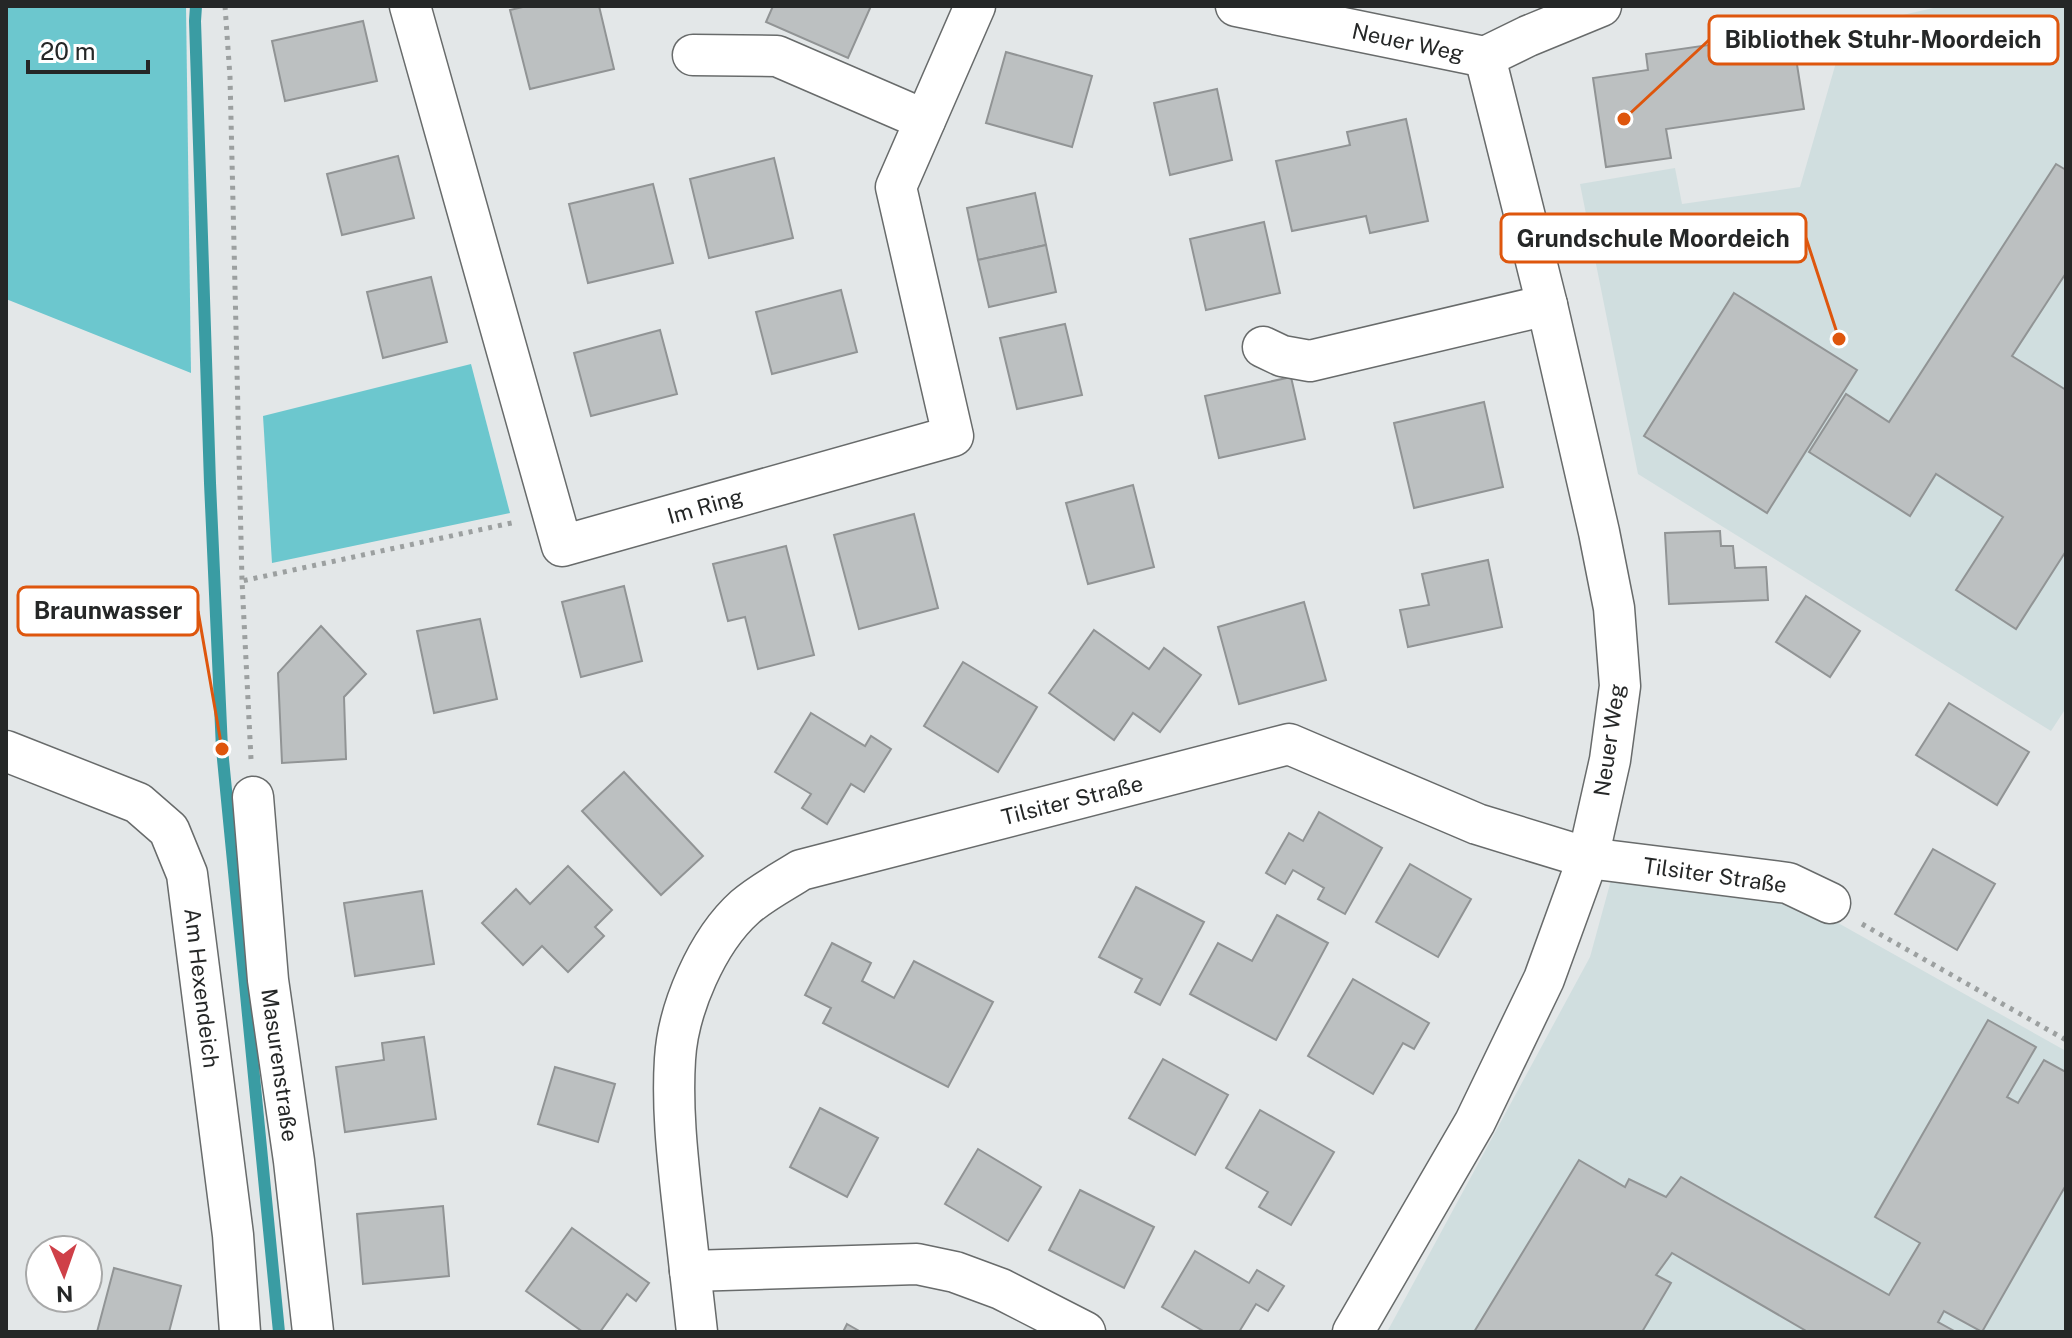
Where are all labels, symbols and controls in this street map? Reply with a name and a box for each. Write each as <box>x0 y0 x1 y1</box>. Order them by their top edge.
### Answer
callout: Bibliothek Stuhr-Moordeich <box>1709 16 2058 64</box>
street label: Neuer Weg <box>1350 17 1466 67</box>
scale bar <box>28 24 148 74</box>
text: Bibliothek Stuhr-Moordeich <box>1724 25 2042 53</box>
text: 20 m <box>40 37 96 65</box>
callout: Grundschule Moordeich <box>1501 214 1806 262</box>
text: Grundschule Moordeich <box>1516 224 1790 252</box>
street label: Im Ring <box>664 483 746 529</box>
callout: Braunwasser <box>18 587 198 635</box>
text: Braunwasser <box>34 596 182 624</box>
street label: Neuer Weg <box>1588 682 1630 798</box>
street label: Tilsiter Straße <box>999 770 1145 830</box>
street label: Tilsiter Straße <box>1641 852 1789 898</box>
street label: Am Hexendeich <box>179 906 225 1070</box>
street label: Masurenstraße <box>256 987 304 1143</box>
north arrow <box>24 1234 104 1314</box>
text: N <box>56 1281 74 1307</box>

